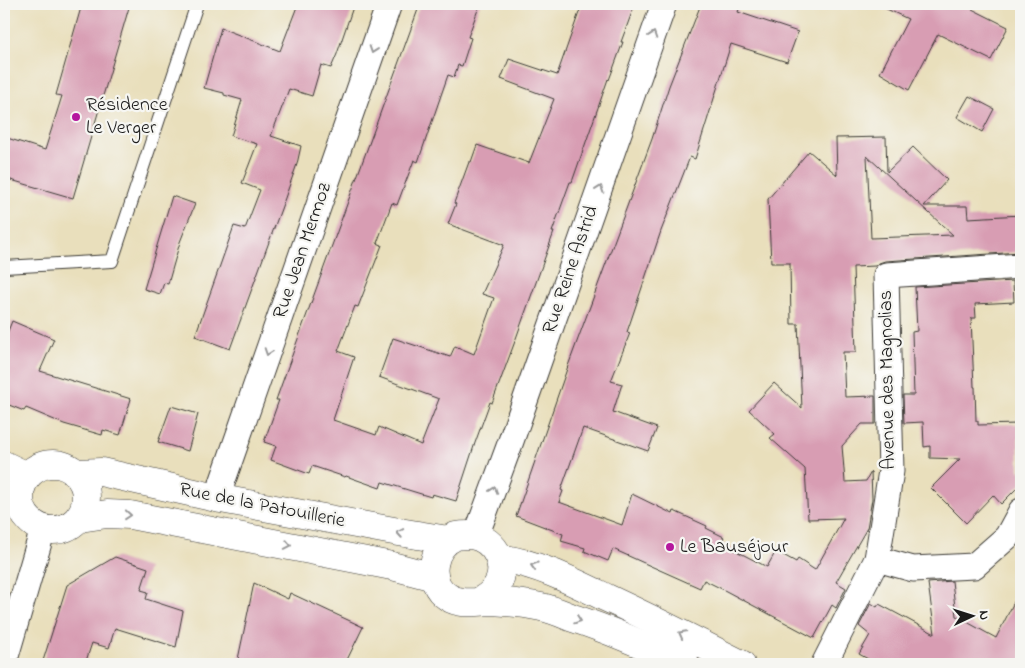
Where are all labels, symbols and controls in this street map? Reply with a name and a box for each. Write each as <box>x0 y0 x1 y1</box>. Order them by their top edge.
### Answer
one-way arrow <box>648 31 658 40</box>
one-way arrow <box>369 45 379 54</box>
place label: Résidence Le Verger <box>86 91 168 144</box>
marker: Résidence Le Verger <box>70 111 82 123</box>
street label: Rue Jean Mermoz <box>266 178 340 323</box>
one-way arrow <box>594 185 604 193</box>
street label: Rue Reine Astrid <box>535 202 607 338</box>
street label: Avenue des Magnolias <box>872 290 905 470</box>
one-way arrow <box>263 347 273 356</box>
street label: Rue de la Patouillerie <box>177 476 347 536</box>
one-way arrow <box>488 487 498 495</box>
one-way arrow <box>124 509 132 520</box>
one-way arrow <box>396 528 405 538</box>
place label: Le Bauséjour <box>680 533 789 562</box>
one-way arrow <box>283 539 292 550</box>
marker: Le Bauséjour <box>664 541 676 553</box>
one-way arrow <box>530 562 539 572</box>
north arrow <box>948 590 998 640</box>
text: N <box>973 610 994 621</box>
one-way arrow <box>574 614 582 624</box>
one-way arrow <box>678 630 687 640</box>

